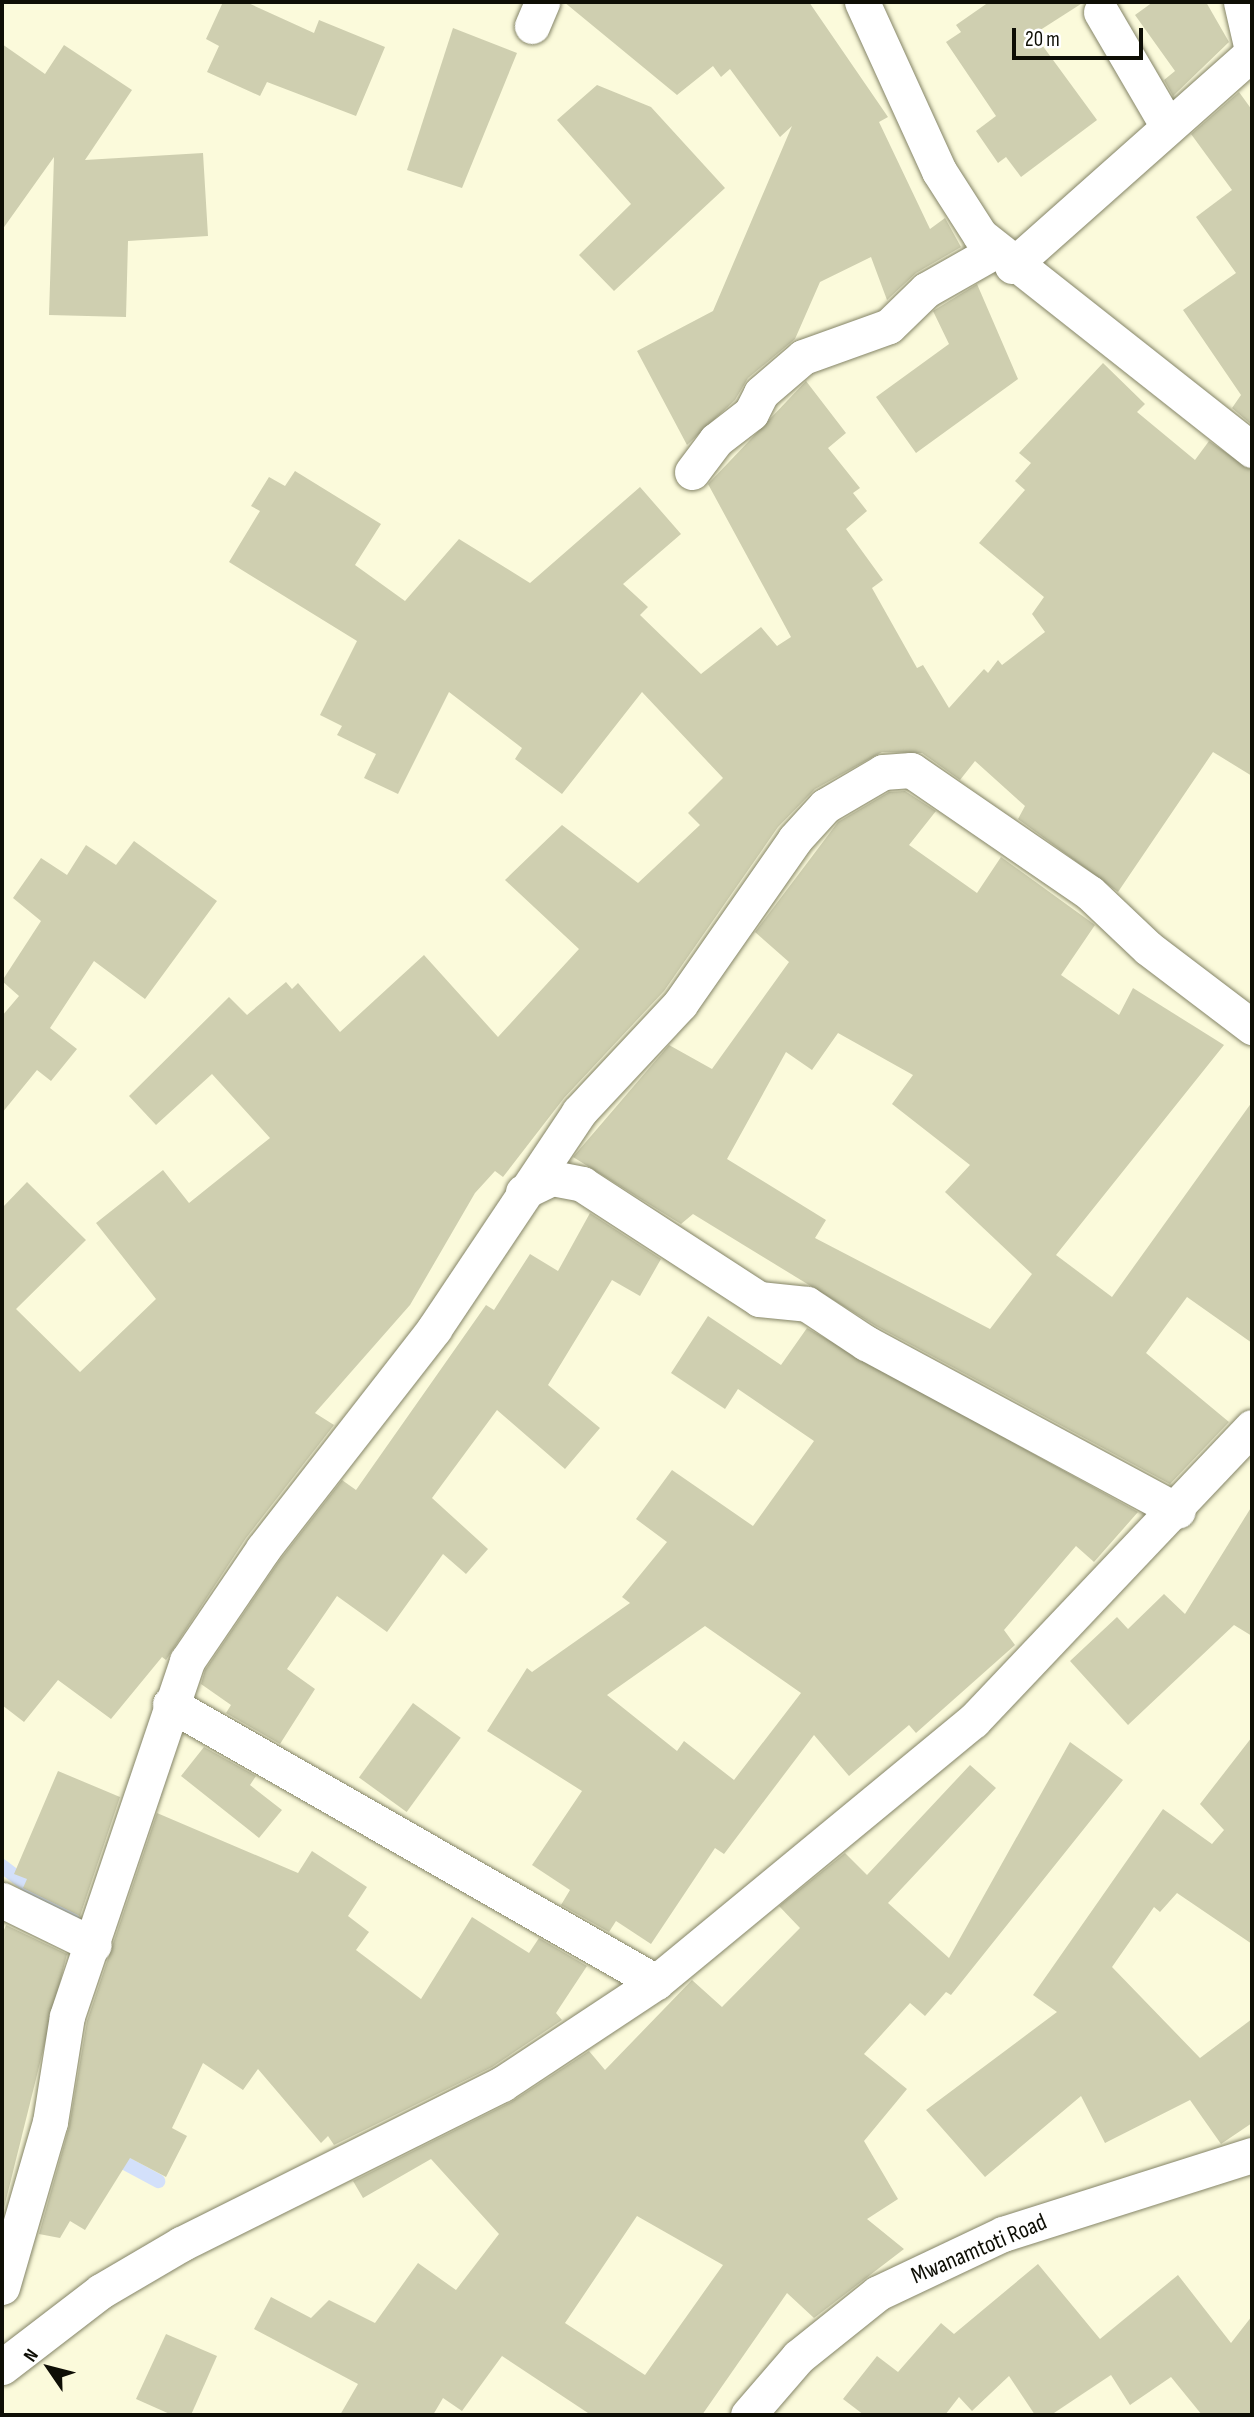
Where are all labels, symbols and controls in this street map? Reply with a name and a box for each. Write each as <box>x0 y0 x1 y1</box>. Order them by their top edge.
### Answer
scale bar <box>1016 14 1147 58</box>
text: 20 m <box>1025 27 1060 52</box>
street label: Mwanamtoti Road <box>907 2208 1051 2290</box>
north arrow <box>14 2333 84 2403</box>
text: N <box>19 2345 44 2366</box>

